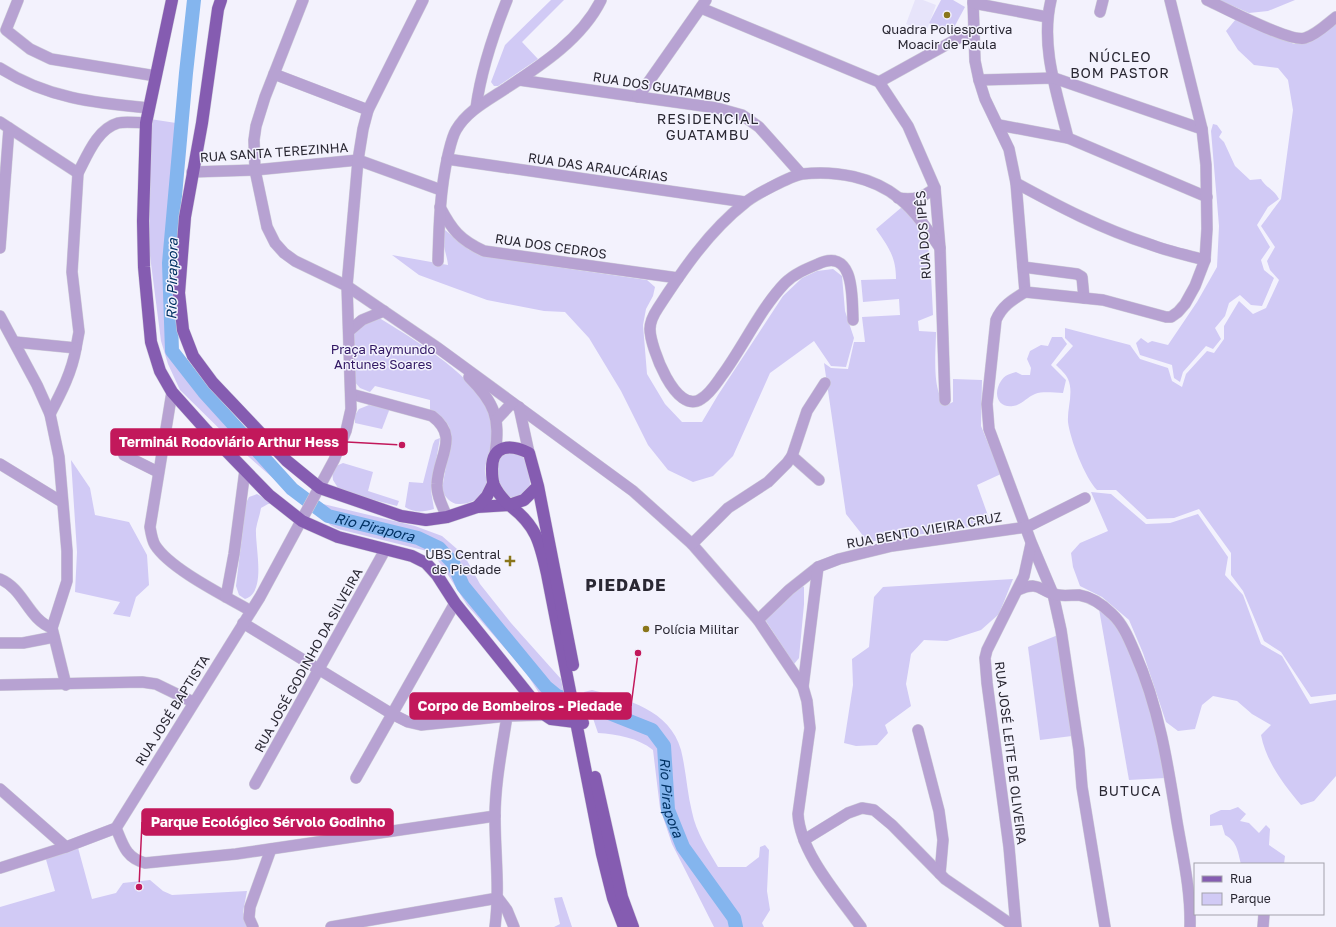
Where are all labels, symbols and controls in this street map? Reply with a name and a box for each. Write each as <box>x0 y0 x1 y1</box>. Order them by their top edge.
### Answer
marker: Quadra Poliesportiva Moacir de Paula <box>942 10 952 20</box>
place label: Quadra Poliesportiva Moacir de Paula <box>882 21 1012 52</box>
district label: NÚCLEO BOM PASTOR <box>1070 48 1170 81</box>
street label: RUA DOS GUATAMBUS <box>592 68 732 106</box>
district label: RESIDENCIAL GUATAMBU <box>657 110 759 143</box>
street label: RUA SANTA TEREZINHA <box>199 139 349 165</box>
street label: RUA DAS ARAUCÁRIAS <box>527 149 669 185</box>
street label: RUA DOS IPÊS <box>912 190 934 280</box>
street label: RUA DOS CEDROS <box>494 230 608 262</box>
water label: Rio Pirapora <box>162 237 181 320</box>
park label: Praça Raymundo Antunes Soares <box>331 341 436 372</box>
callout: Terminál Rodoviário Arthur Hess <box>111 429 347 455</box>
text: Terminál Rodoviário Arthur Hess <box>119 433 339 450</box>
street label: RUA BENTO VIEIRA CRUZ <box>845 508 1003 552</box>
water label: Rio Pirapora <box>333 509 417 545</box>
place label: UBS Central de Piedade <box>425 546 501 577</box>
marker: UBS Central de Piedade <box>504 555 516 567</box>
street label: RUA JOSÉ GODINHO DA SILVEIRA <box>251 565 366 755</box>
district label: PIEDADE <box>585 574 667 595</box>
place label: Polícia Militar <box>654 621 739 637</box>
marker: Polícia Militar <box>641 624 651 634</box>
street label: RUA JOSÉ BAPTISTA <box>131 651 213 768</box>
street label: RUA JOSÉ LEITE DE OLIVEIRA <box>992 660 1030 846</box>
callout: Corpo de Bombeiros - Piedade <box>410 693 631 719</box>
text: Corpo de Bombeiros - Piedade <box>418 697 622 714</box>
water label: Rio Pirapora <box>657 757 688 841</box>
district label: BUTUCA <box>1098 782 1162 799</box>
callout: Parque Ecológico Sérvolo Godinho <box>142 809 393 835</box>
text: Parque Ecológico Sérvolo Godinho <box>151 813 385 830</box>
legend <box>1194 863 1324 915</box>
text: Rua <box>1230 871 1252 886</box>
text: Parque <box>1230 891 1271 906</box>

